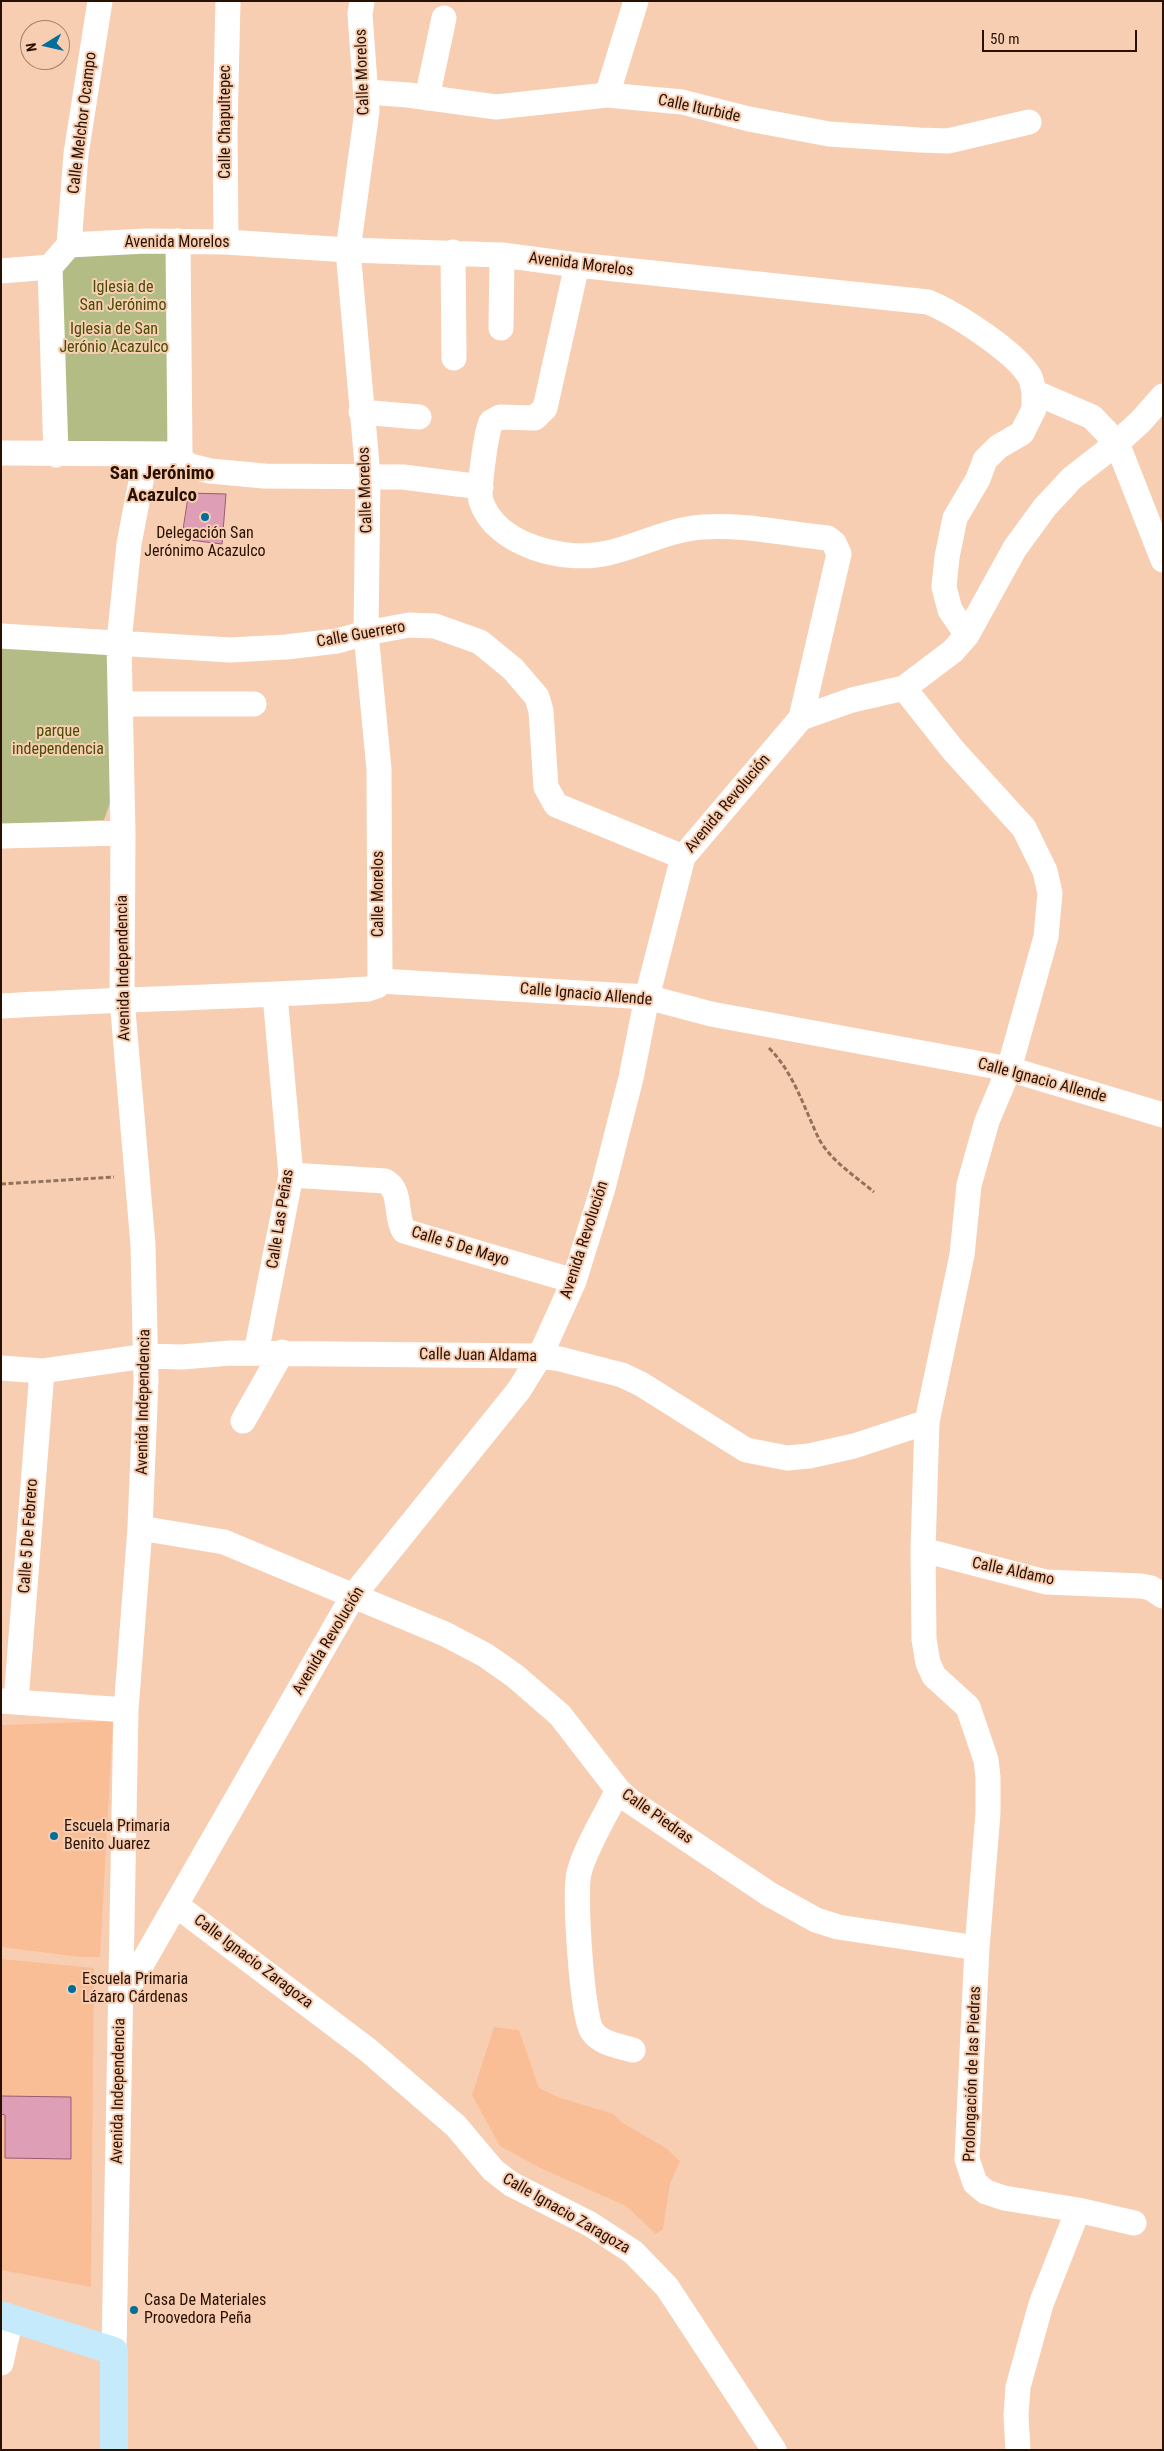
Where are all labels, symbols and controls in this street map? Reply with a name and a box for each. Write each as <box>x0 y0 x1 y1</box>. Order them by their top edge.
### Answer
north arrow <box>20 20 70 70</box>
scale bar <box>984 20 1139 52</box>
street label: Calle Morelos <box>352 28 374 116</box>
text: 50 m <box>990 30 1020 48</box>
text: N <box>23 42 40 53</box>
street label: Calle Melchor Ocampo <box>65 51 101 195</box>
street label: Calle Chapultepec <box>216 65 236 179</box>
street label: Calle Iturbide <box>656 91 742 127</box>
street label: Avenida Morelos <box>124 233 230 253</box>
street label: Avenida Morelos <box>528 249 634 281</box>
park label: Iglesia de San Jerónimo <box>80 278 166 316</box>
park label: Iglesia de San Jerónio Acazulco <box>59 320 169 358</box>
street label: Calle Morelos <box>355 446 377 534</box>
district label: San Jerónimo Acazulco <box>110 463 214 507</box>
marker: Delegación San Jerónimo Acazulco <box>199 511 211 523</box>
place label: Delegación San Jerónimo Acazulco <box>144 524 266 562</box>
street label: Calle Guerrero <box>315 618 407 652</box>
park label: parque independencia <box>12 722 104 760</box>
street label: Avenida Revolución <box>681 751 775 857</box>
street label: Calle Morelos <box>369 851 389 937</box>
street label: Avenida Independencia <box>113 895 135 1041</box>
street label: Calle Ignacio Allende <box>519 980 653 1010</box>
street label: Calle Ignacio Allende <box>975 1055 1109 1107</box>
street label: Calle Las Peñas <box>264 1168 298 1270</box>
street label: Avenida Revolución <box>557 1179 613 1301</box>
street label: Calle 5 De Mayo <box>409 1223 511 1271</box>
street label: Avenida Independencia <box>133 1329 155 1475</box>
street label: Calle Juan Aldama <box>419 1345 537 1367</box>
street label: Calle 5 De Febrero <box>15 1478 43 1594</box>
street label: Calle Aldamo <box>970 1554 1056 1590</box>
street label: Avenida Revolución <box>289 1583 369 1699</box>
street label: Calle Piedras <box>618 1785 696 1849</box>
place label: Escuela Primaria Benito Juarez <box>64 1817 170 1855</box>
marker: Escuela Primaria Benito Juarez <box>48 1830 60 1842</box>
street label: Calle Ignacio Zaragoza <box>190 1911 316 2013</box>
place label: Escuela Primaria Lázaro Cárdenas <box>82 1970 188 2008</box>
marker: Escuela Primaria Lázaro Cárdenas <box>66 1983 78 1995</box>
street label: Prolongación de las Piedras <box>960 1986 986 2162</box>
street label: Avenida Independencia <box>108 2018 130 2164</box>
street label: Calle Ignacio Zaragoza <box>499 2170 633 2258</box>
place label: Casa De Materiales Proovedora Peña <box>144 2291 266 2329</box>
marker: Casa De Materiales Proovedora Peña <box>128 2304 140 2316</box>

